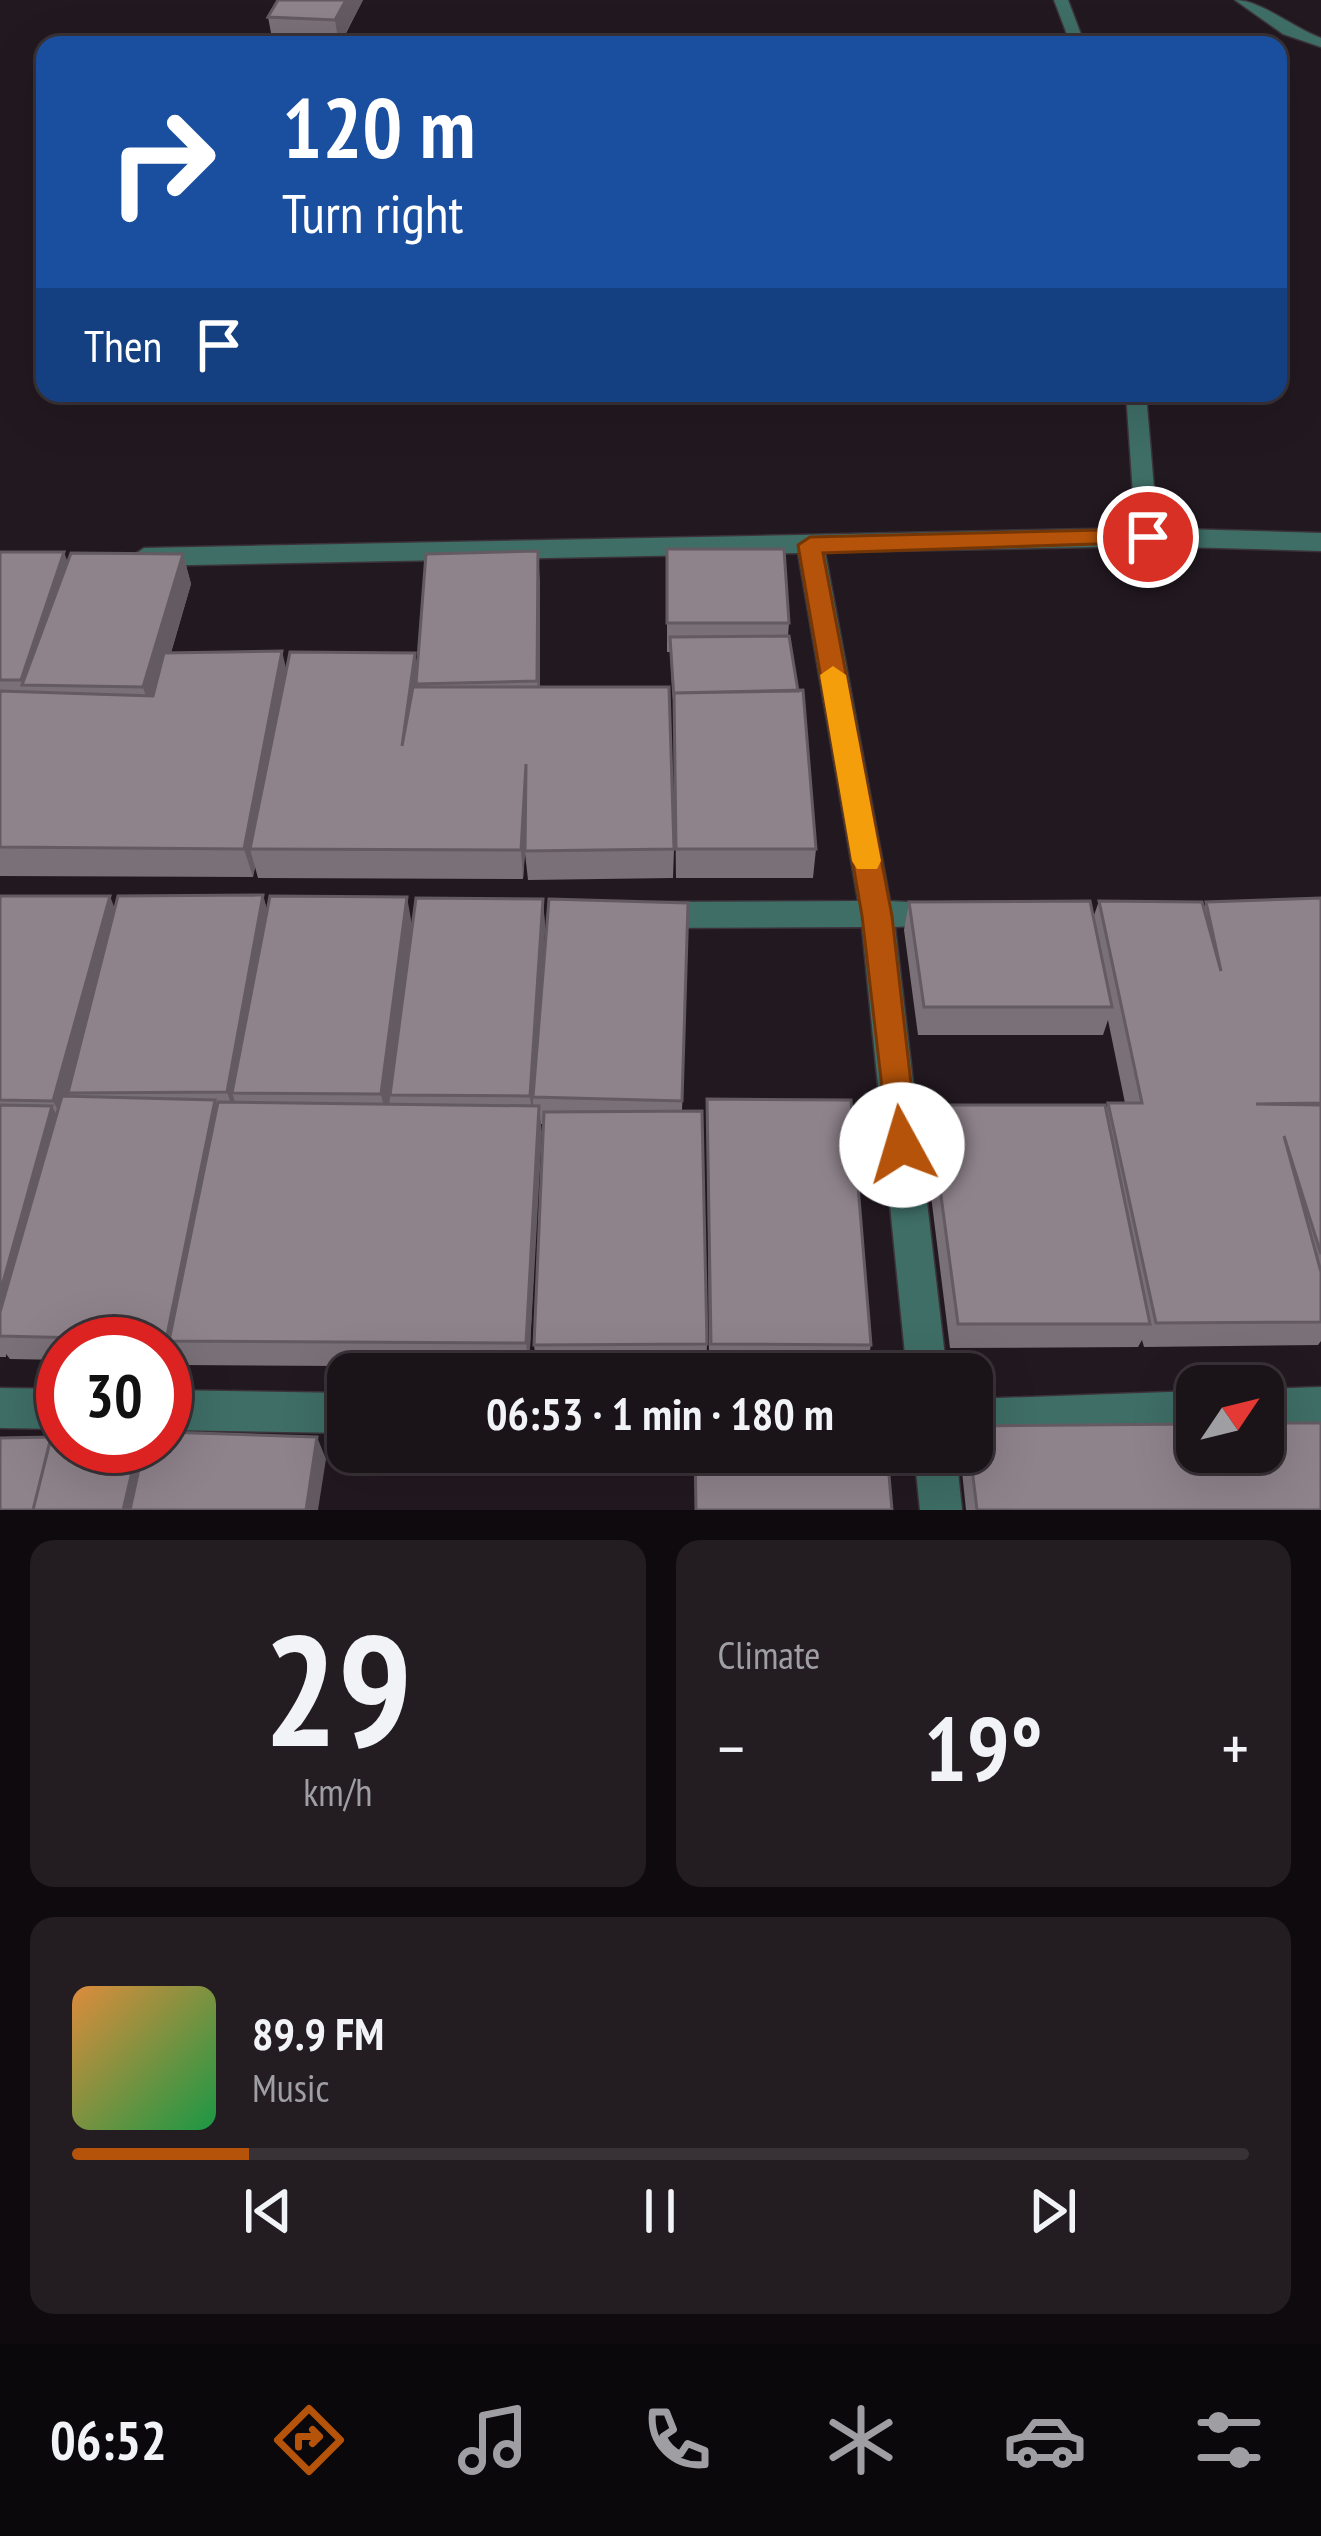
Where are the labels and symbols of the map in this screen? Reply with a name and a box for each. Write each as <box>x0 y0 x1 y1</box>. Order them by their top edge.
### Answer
pin <box>1097 486 1199 588</box>
position arrow <box>839 1082 965 1208</box>
speed limit sign: 30 <box>36 1317 192 1473</box>
north arrow <box>1176 1365 1284 1473</box>

